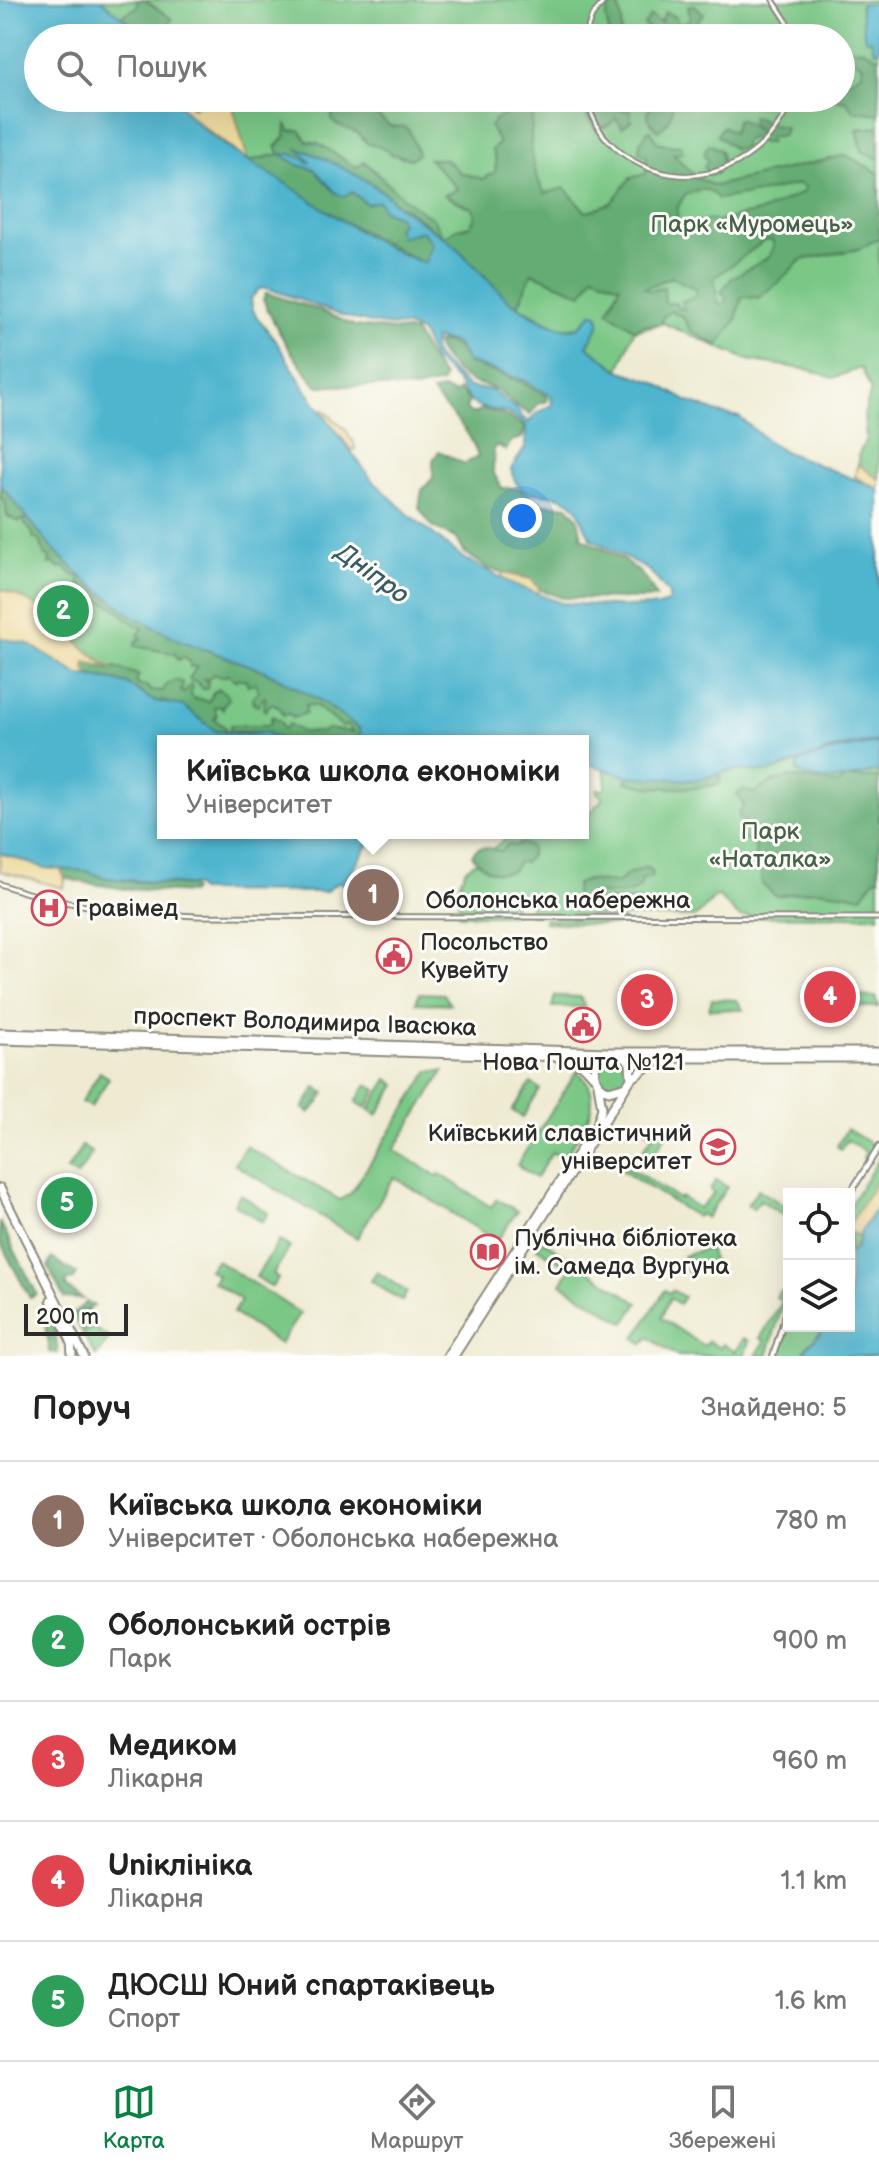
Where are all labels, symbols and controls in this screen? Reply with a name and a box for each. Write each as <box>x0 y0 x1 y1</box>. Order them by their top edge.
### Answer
search box <box>24 24 855 112</box>
icon: search <box>52 46 96 90</box>
text: Пошук <box>116 50 207 86</box>
park label: Парк «Муромець» <box>650 210 854 239</box>
your location <box>502 498 542 538</box>
water label: Дніпро <box>328 536 415 611</box>
pin: 2 <box>37 581 89 641</box>
popup <box>157 735 589 839</box>
text: Київська школа економіки <box>186 754 560 790</box>
text: Університет <box>186 790 332 821</box>
park label: Парк «Наталка» <box>708 817 832 874</box>
pin: 1 <box>347 865 399 925</box>
street label: Оболонська набережна <box>426 886 690 915</box>
hospital icon: Гравімед <box>30 889 68 927</box>
place label: Гравімед <box>75 894 179 923</box>
place label: Посольство Кувейту <box>420 928 548 985</box>
public building icon: Посольство Кувейту <box>375 937 413 975</box>
pin: 4 <box>804 967 856 1027</box>
pin: 3 <box>621 970 673 1030</box>
street label: проспект Володимира Івасюка <box>133 1002 477 1042</box>
public building icon: Нова Пошта №121 <box>564 1006 602 1044</box>
place label: Нова Пошта №121 <box>482 1048 684 1077</box>
place label: Київський славістичний університет <box>427 1119 692 1176</box>
school or university icon: Київський славістичний університет <box>699 1128 737 1166</box>
pin: 5 <box>41 1173 93 1233</box>
map controls <box>783 1188 855 1332</box>
button: locate <box>783 1188 855 1260</box>
place label: Публічна бібліотека ім. Самеда Вургуна <box>514 1224 737 1281</box>
library icon: Публічна бібліотека ім. Самеда Вургуна <box>469 1233 507 1271</box>
button: layers <box>783 1260 855 1332</box>
scale bar <box>24 1300 128 1336</box>
text: 200 m <box>36 1304 99 1331</box>
text: Поруч <box>32 1388 131 1429</box>
text: Знайдено: 5 <box>701 1393 847 1424</box>
text: Київська школа економіки <box>108 1488 483 1524</box>
text: 1 <box>53 1506 63 1537</box>
text: 780 m <box>775 1506 847 1537</box>
text: Університет · Оболонська набережна <box>108 1524 559 1555</box>
text: Оболонський острів <box>108 1608 391 1644</box>
text: 2 <box>50 1626 66 1657</box>
text: 900 m <box>773 1626 847 1657</box>
text: Парк <box>108 1644 171 1675</box>
text: Медиком <box>108 1728 237 1764</box>
text: 3 <box>50 1746 66 1777</box>
text: 960 m <box>772 1746 847 1777</box>
text: Лікарня <box>108 1764 204 1795</box>
text: Uniклініка <box>108 1848 252 1884</box>
text: 4 <box>50 1866 66 1897</box>
text: 1.1 km <box>781 1866 847 1897</box>
text: Лікарня <box>108 1884 204 1915</box>
text: ДЮСШ Юний спартаківець <box>108 1968 495 2004</box>
text: 5 <box>50 1986 66 2017</box>
text: 1.6 km <box>775 1986 847 2017</box>
text: Спорт <box>108 2004 180 2035</box>
tab: Карта <box>103 2080 165 2155</box>
tab: Маршрут <box>370 2080 464 2155</box>
tab: Збережені <box>669 2080 776 2155</box>

